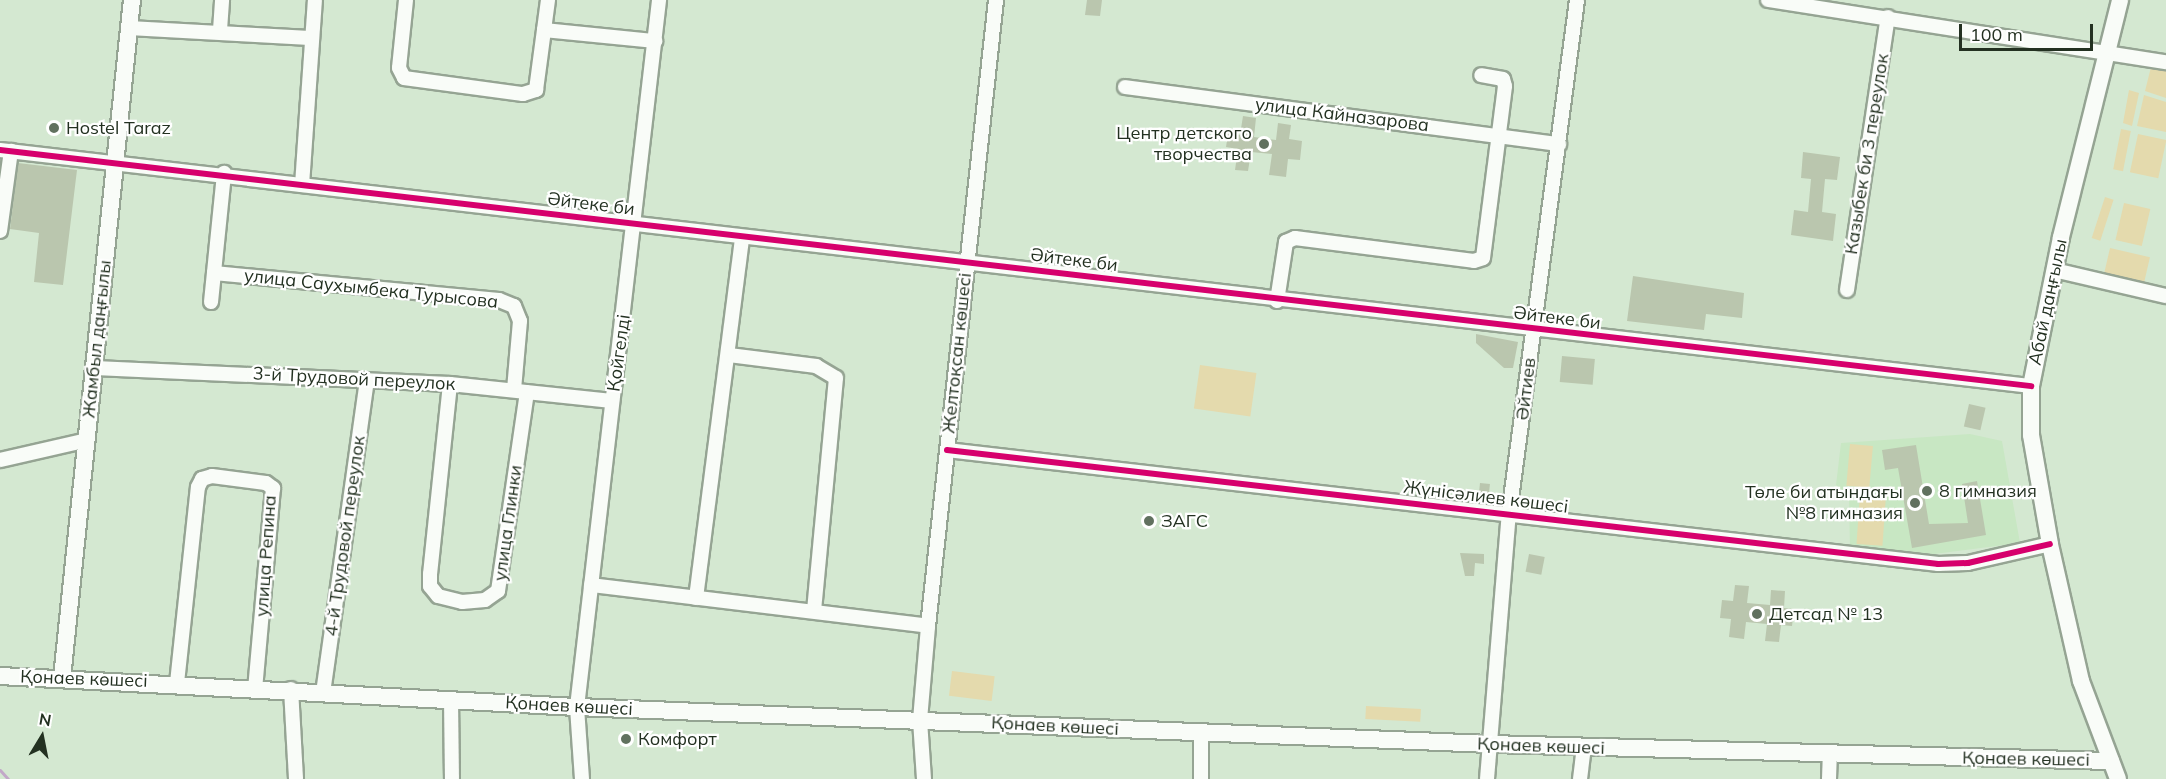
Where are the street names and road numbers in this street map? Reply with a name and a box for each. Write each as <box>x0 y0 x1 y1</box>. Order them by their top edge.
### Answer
street label: Казыбек би 3 переулок <box>1840 52 1894 256</box>
street label: улица Кайназарова <box>1254 94 1430 136</box>
street label: Әйтеке би <box>546 188 636 220</box>
street label: Абай даңғылы <box>2024 237 2072 367</box>
street label: Әйтеке би <box>1029 244 1119 276</box>
street label: Жамбыл даңғылы <box>78 259 116 419</box>
street label: улица Саухымбека Турысова <box>243 265 499 313</box>
street label: Желтоқсан көшесі <box>938 272 976 434</box>
street label: Әйтеке би <box>1512 302 1602 334</box>
street label: Қойгелді <box>603 313 635 393</box>
street label: Әйтиев <box>1511 356 1541 422</box>
street label: 3-й Трудовой переулок <box>252 363 456 395</box>
street label: 4-й Трудовой переулок <box>320 434 370 638</box>
street label: улица Глинки <box>489 464 527 582</box>
street label: Жүнісәлиев көшесі <box>1402 476 1570 518</box>
street label: улица Репина <box>251 495 281 617</box>
street label: Қонаев көшесі <box>20 666 148 692</box>
street label: Қонаев көшесі <box>505 692 633 720</box>
street label: Қонаев көшесі <box>991 712 1119 740</box>
street label: Қонаев көшесі <box>1477 733 1605 759</box>
street label: Қонаев көшесі <box>1962 747 2090 771</box>

